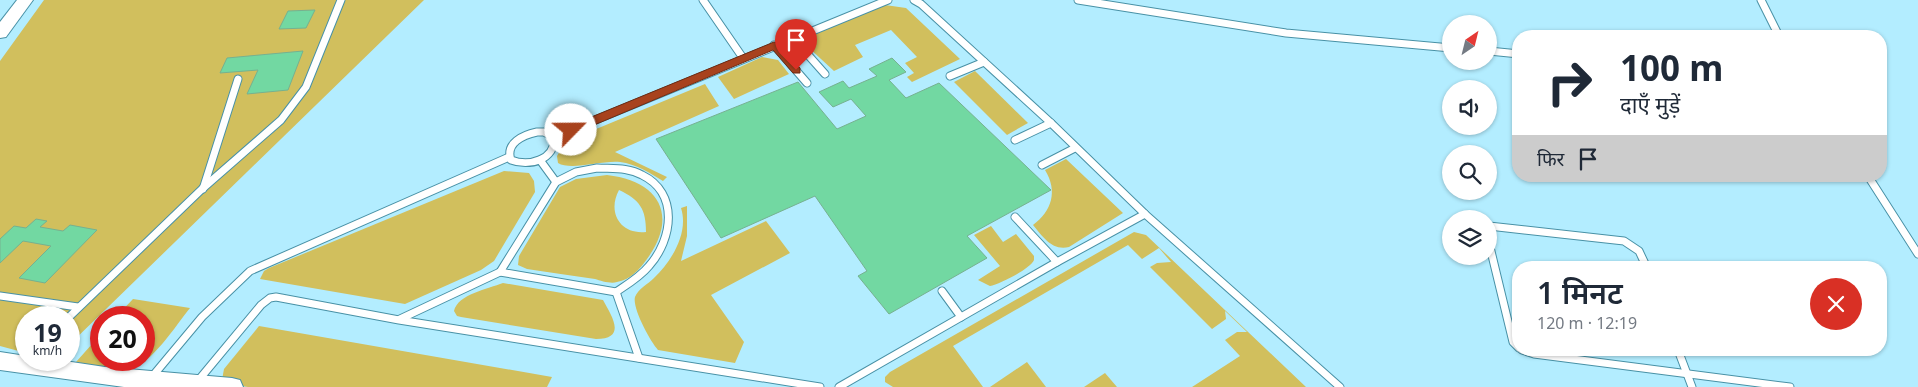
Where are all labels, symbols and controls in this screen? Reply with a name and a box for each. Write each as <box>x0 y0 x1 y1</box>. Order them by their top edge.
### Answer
north arrow <box>1442 15 1498 70</box>
map controls <box>1442 15 1497 265</box>
pin <box>775 19 817 70</box>
icon: arrive <box>782 26 810 54</box>
text: 100 m <box>1620 44 1723 91</box>
icon: right <box>1537 50 1602 115</box>
button: sound <box>1442 80 1497 135</box>
text: दाएँ मुड़ें <box>1620 89 1680 119</box>
position arrow <box>544 103 596 155</box>
button: search <box>1442 145 1497 200</box>
icon: arrive <box>1574 145 1602 173</box>
text: फिर <box>1537 146 1564 172</box>
button: layers <box>1442 210 1497 265</box>
text: 1 मिनट <box>1537 272 1623 313</box>
button: close <box>1810 278 1862 330</box>
speed limit sign: 20 <box>90 306 155 371</box>
text: 120 m · 12:19 <box>1537 312 1637 334</box>
text: 19 <box>33 315 62 349</box>
text: km/h <box>33 342 62 359</box>

